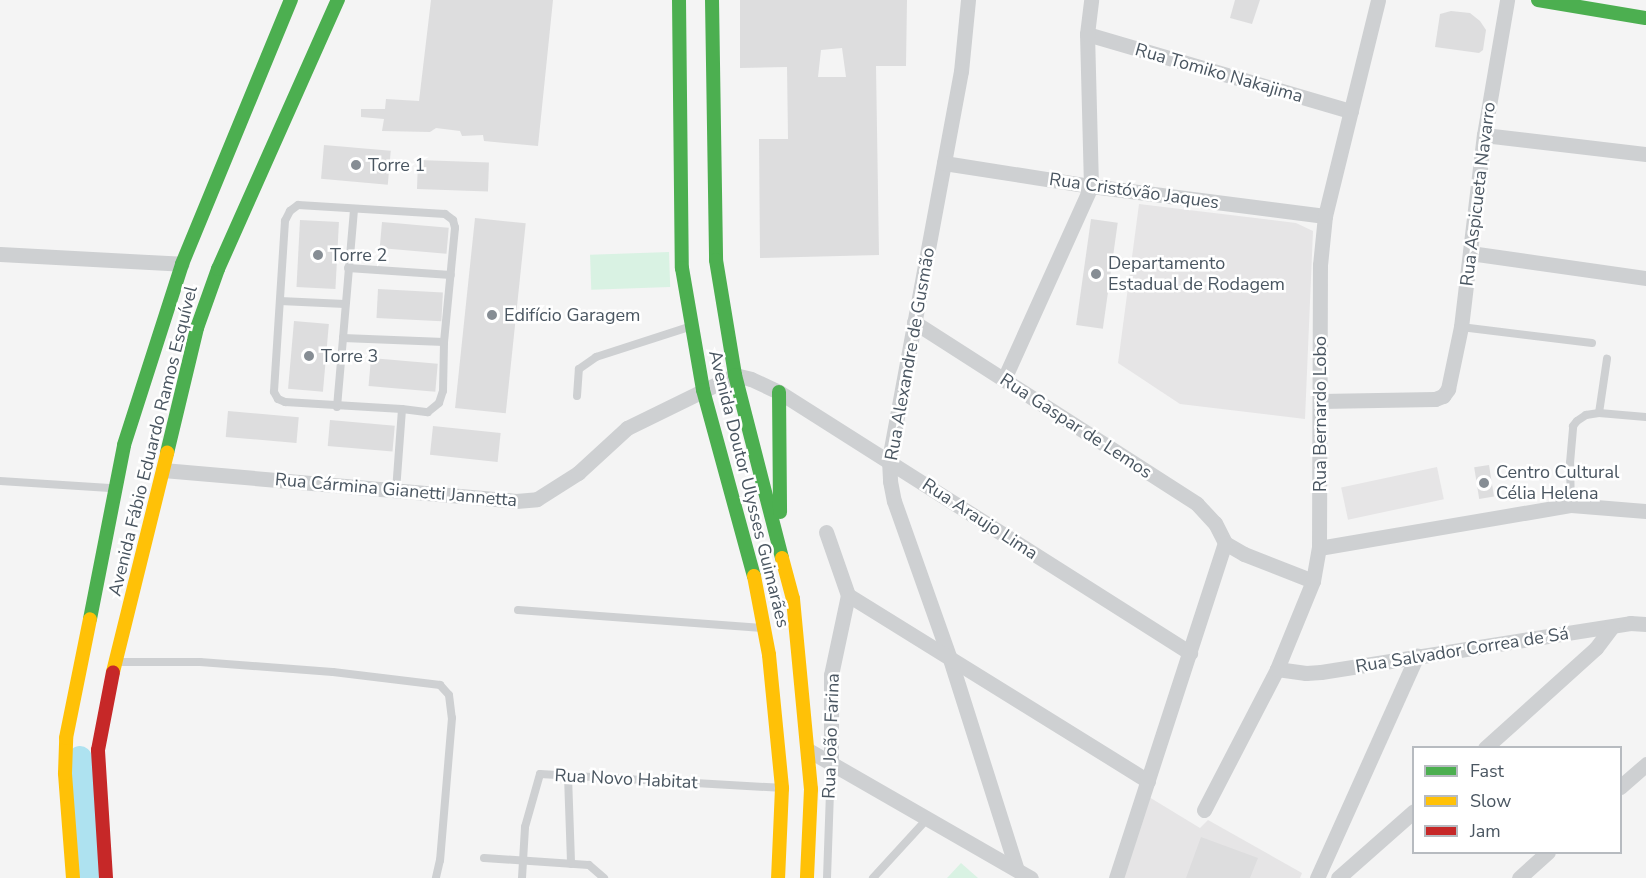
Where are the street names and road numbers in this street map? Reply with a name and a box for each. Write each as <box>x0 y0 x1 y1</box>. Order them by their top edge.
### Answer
street label: Rua Tomiko Nakajima <box>1133 39 1305 107</box>
street label: Rua Aspicueta Navarro <box>1456 101 1500 287</box>
street label: Rua Cristóvão Jaques <box>1048 168 1220 214</box>
street label: Rua Alexandre de Gusmão <box>881 246 939 462</box>
street label: Avenida Fábio Eduardo Ramos Esquível <box>104 284 202 598</box>
street label: Rua Bernardo Lobo <box>1309 336 1331 492</box>
street label: Avenida Doutor Ulysses Guimarães <box>704 348 794 630</box>
street label: Rua Gaspar de Lemos <box>996 369 1156 483</box>
street label: Rua Cármina Gianetti Jannetta <box>274 469 518 511</box>
street label: Rua Araujo Lima <box>918 474 1042 564</box>
street label: Rua Salvador Correa de Sá <box>1354 622 1570 678</box>
street label: Rua João Farina <box>818 673 844 799</box>
street label: Rua Novo Habitat <box>554 764 698 794</box>

